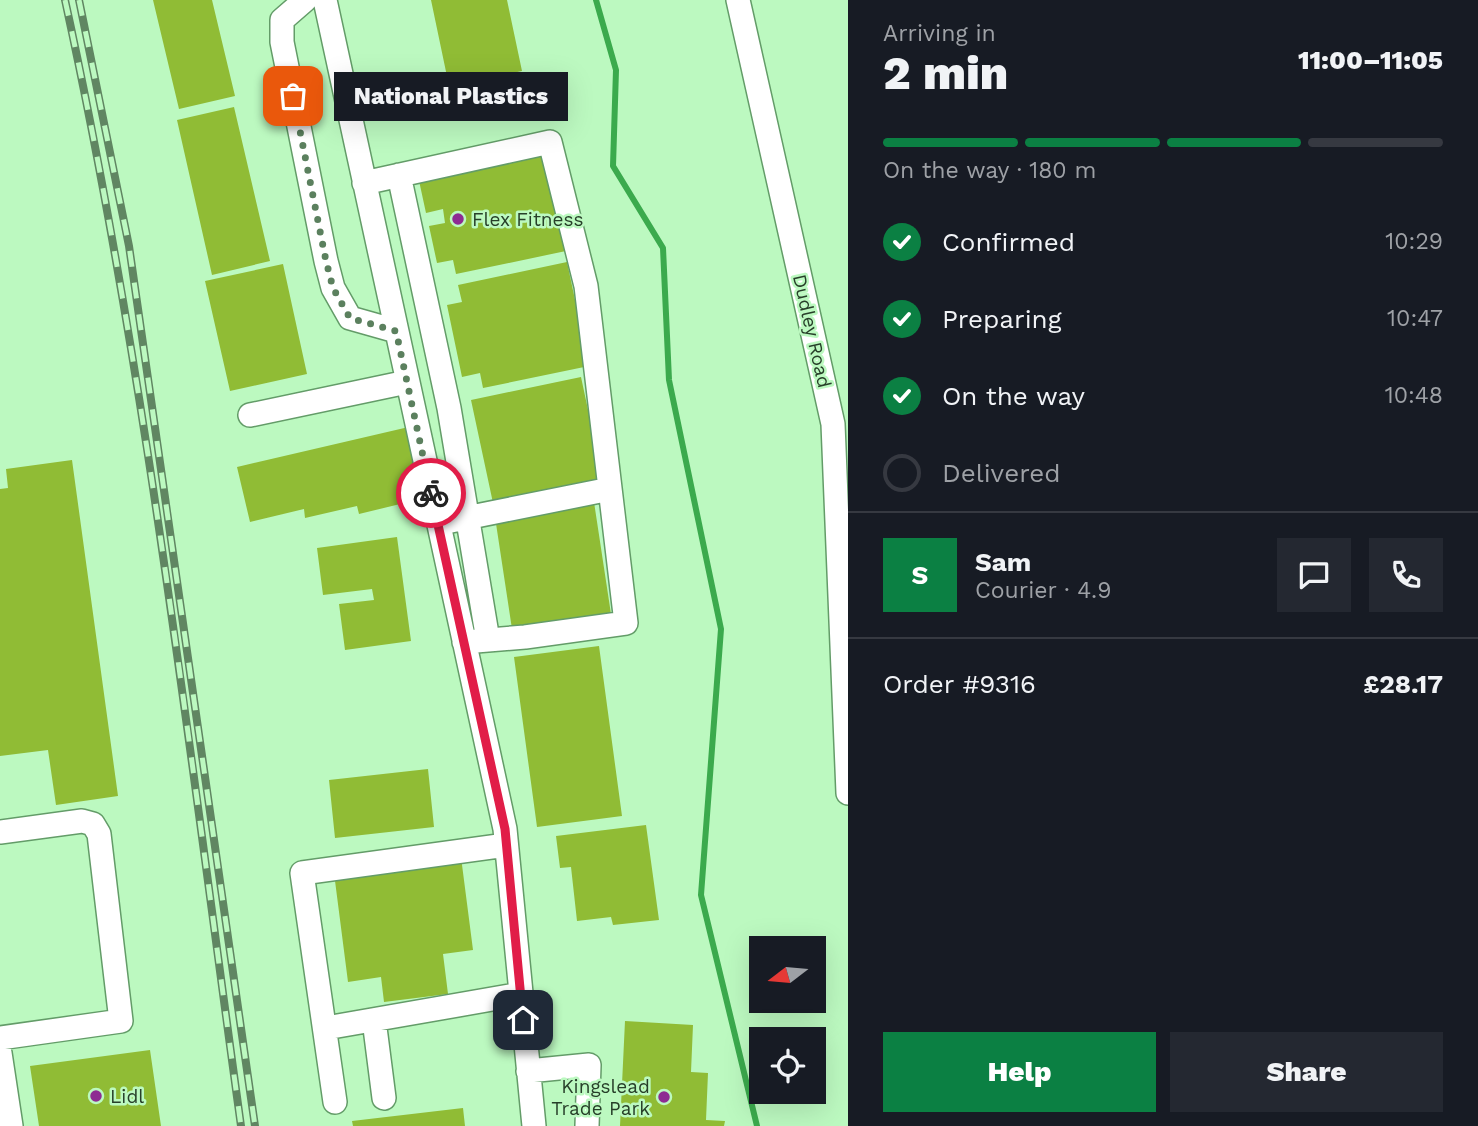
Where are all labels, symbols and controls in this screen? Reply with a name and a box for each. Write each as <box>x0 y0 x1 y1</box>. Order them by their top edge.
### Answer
text: Arriving in <box>883 20 996 47</box>
text: 11:00–11:05 <box>1298 45 1443 75</box>
text: 2 min <box>883 46 1008 100</box>
pin <box>263 66 323 126</box>
callout: National Plastics <box>335 72 570 120</box>
icon: bag <box>274 77 312 115</box>
text: National Plastics <box>354 83 548 110</box>
text: On the way · 180 m <box>883 157 1096 184</box>
place label: Flex Fitness <box>472 208 584 231</box>
marker: Flex Fitness <box>450 211 466 227</box>
icon: check <box>883 223 921 261</box>
text: Confirmed <box>942 227 1075 257</box>
text: 10:29 <box>1385 228 1443 255</box>
street label: Dudley Road <box>788 272 836 390</box>
icon: check <box>883 300 921 338</box>
text: Preparing <box>942 304 1062 334</box>
text: 10:47 <box>1387 305 1443 332</box>
icon: check <box>883 377 921 415</box>
text: On the way <box>942 381 1085 411</box>
text: 10:48 <box>1385 382 1443 409</box>
courier <box>396 458 466 528</box>
text: Delivered <box>942 458 1061 488</box>
icon: bike <box>412 474 450 512</box>
button: chat <box>1277 538 1351 612</box>
button: phone <box>1369 538 1443 612</box>
text: Sam <box>975 547 1031 577</box>
text: S <box>912 560 928 590</box>
text: Courier · 4.9 <box>975 577 1111 604</box>
text: Order #9316 <box>883 669 1036 699</box>
text: £28.17 <box>1363 669 1443 699</box>
north arrow <box>749 936 826 1013</box>
map controls <box>749 936 826 1104</box>
pin <box>493 990 553 1050</box>
icon: home <box>504 1001 542 1039</box>
button: locate <box>749 1027 826 1104</box>
button: Help <box>883 1032 1156 1112</box>
button: Share <box>1170 1032 1443 1112</box>
place label: Kingslead Trade Park <box>551 1075 650 1120</box>
place label: Lidl <box>110 1085 144 1108</box>
marker: Lidl <box>88 1088 104 1104</box>
marker: Kingslead Trade Park <box>656 1089 672 1105</box>

